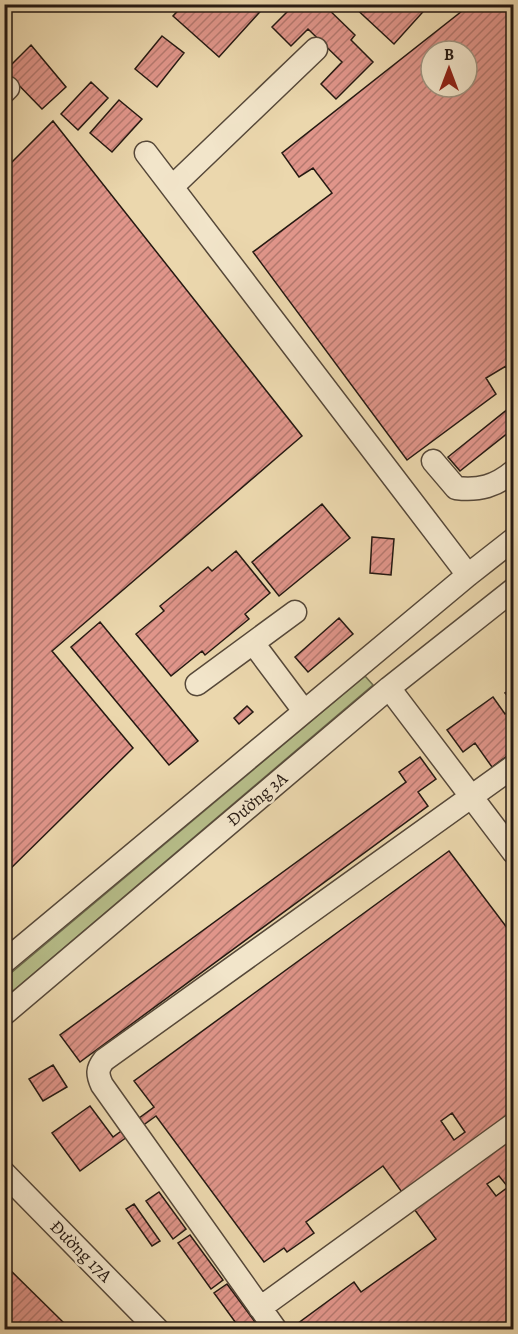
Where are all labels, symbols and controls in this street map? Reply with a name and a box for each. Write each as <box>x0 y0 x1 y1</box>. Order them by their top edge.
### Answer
north arrow <box>419 39 479 99</box>
text: B <box>444 44 454 66</box>
street label: Đường 3A <box>222 766 293 832</box>
street label: Đường 17A <box>45 1215 118 1288</box>

